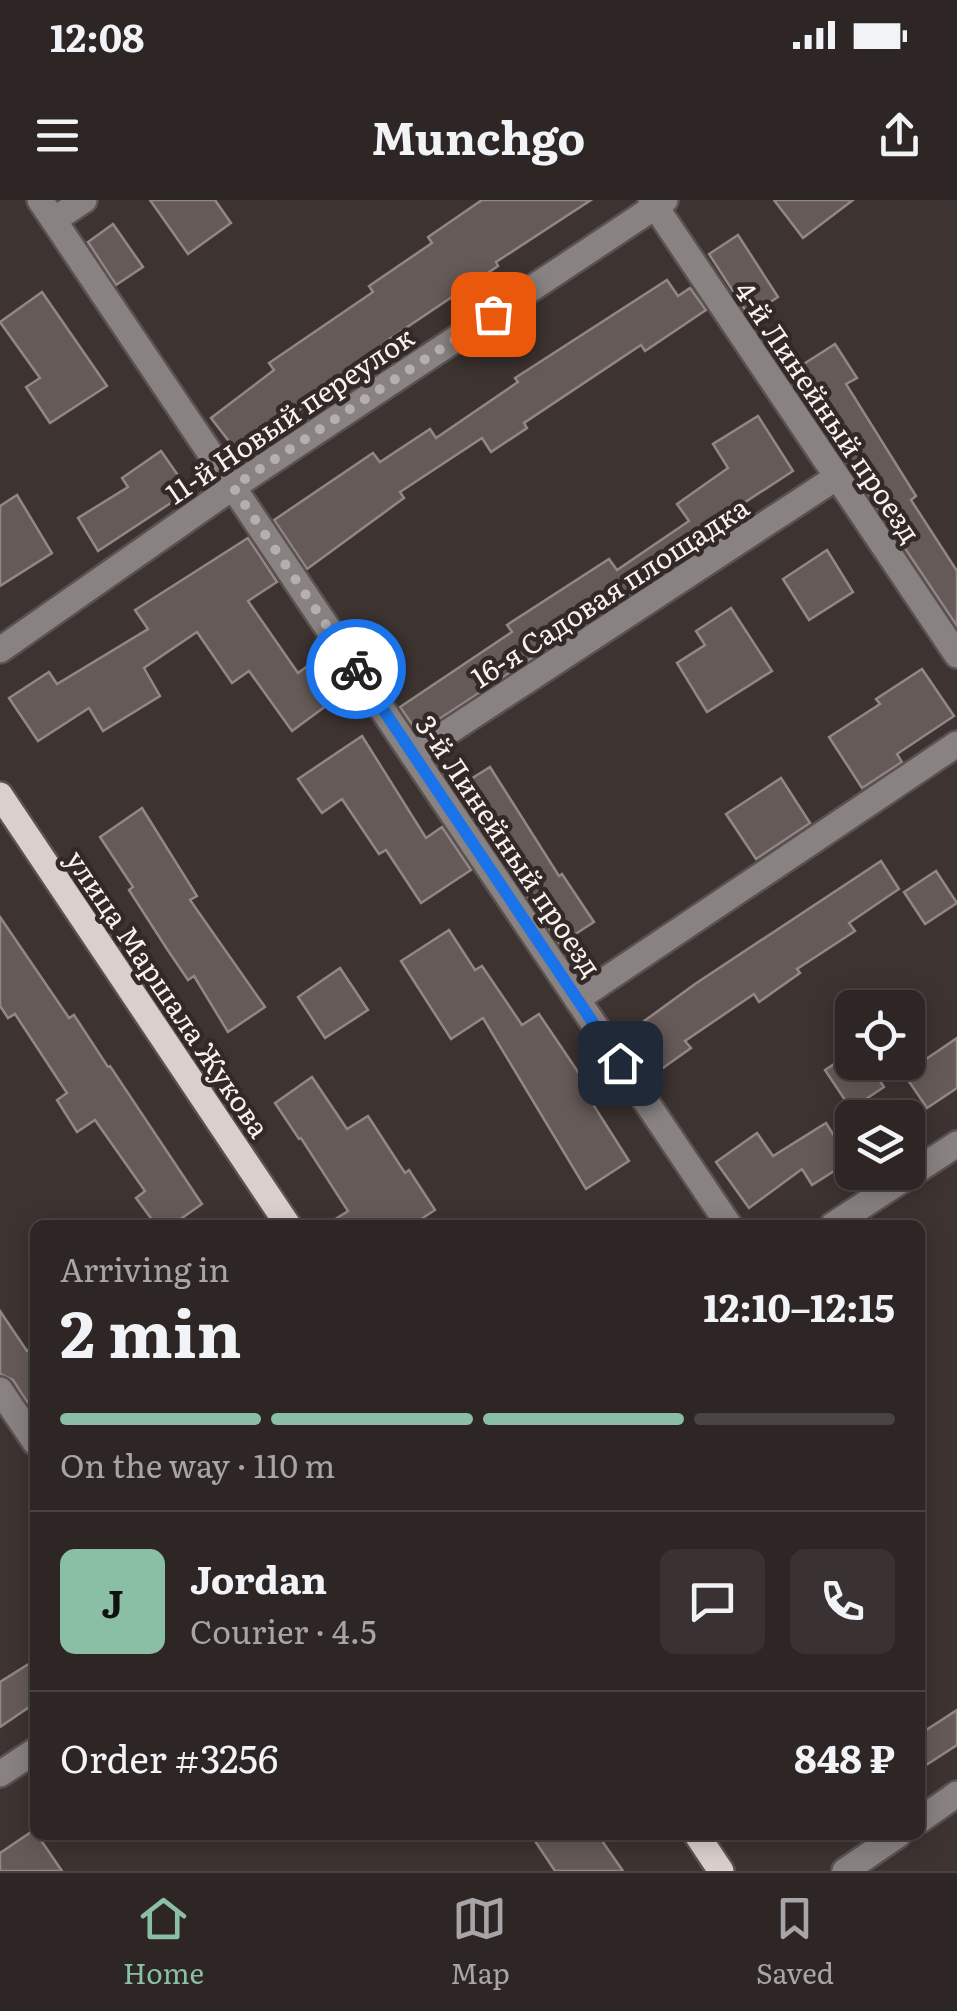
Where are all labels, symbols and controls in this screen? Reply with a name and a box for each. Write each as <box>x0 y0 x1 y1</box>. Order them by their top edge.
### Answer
text: 12:08 <box>50 7 144 64</box>
text: Munchgo <box>372 102 585 169</box>
icon: menu <box>30 108 85 163</box>
icon: share <box>872 108 927 163</box>
pin <box>451 272 536 357</box>
street label: 4-й Линейный проезд <box>726 272 932 550</box>
icon: bag <box>466 287 521 342</box>
street label: 11-й Новый переулок <box>156 315 422 513</box>
street label: 16-я Садовая площадка <box>462 485 756 697</box>
courier <box>306 619 406 719</box>
icon: bike <box>329 642 384 697</box>
street label: 3-й Линейный проезд <box>407 706 613 984</box>
street label: улица Маршала Жукова <box>57 841 281 1145</box>
map controls <box>835 990 925 1190</box>
button: locate <box>835 990 925 1080</box>
pin <box>578 1021 663 1106</box>
icon: home <box>593 1036 648 1091</box>
button: layers <box>835 1100 925 1190</box>
text: Arriving in <box>60 1244 230 1292</box>
text: 12:10–12:15 <box>703 1277 895 1334</box>
text: 2 min <box>60 1281 242 1378</box>
text: On the way · 110 m <box>60 1440 335 1488</box>
text: Jordan <box>190 1549 327 1606</box>
button: chat <box>660 1549 765 1654</box>
button: phone <box>790 1549 895 1654</box>
text: J <box>102 1573 123 1630</box>
text: Courier · 4.5 <box>190 1606 376 1654</box>
text: Order #3256 <box>60 1728 278 1785</box>
text: 848 ₽ <box>794 1728 895 1785</box>
tab: Home <box>123 1891 204 1993</box>
tab: Map <box>450 1891 510 1993</box>
tab: Saved <box>756 1891 834 1993</box>

